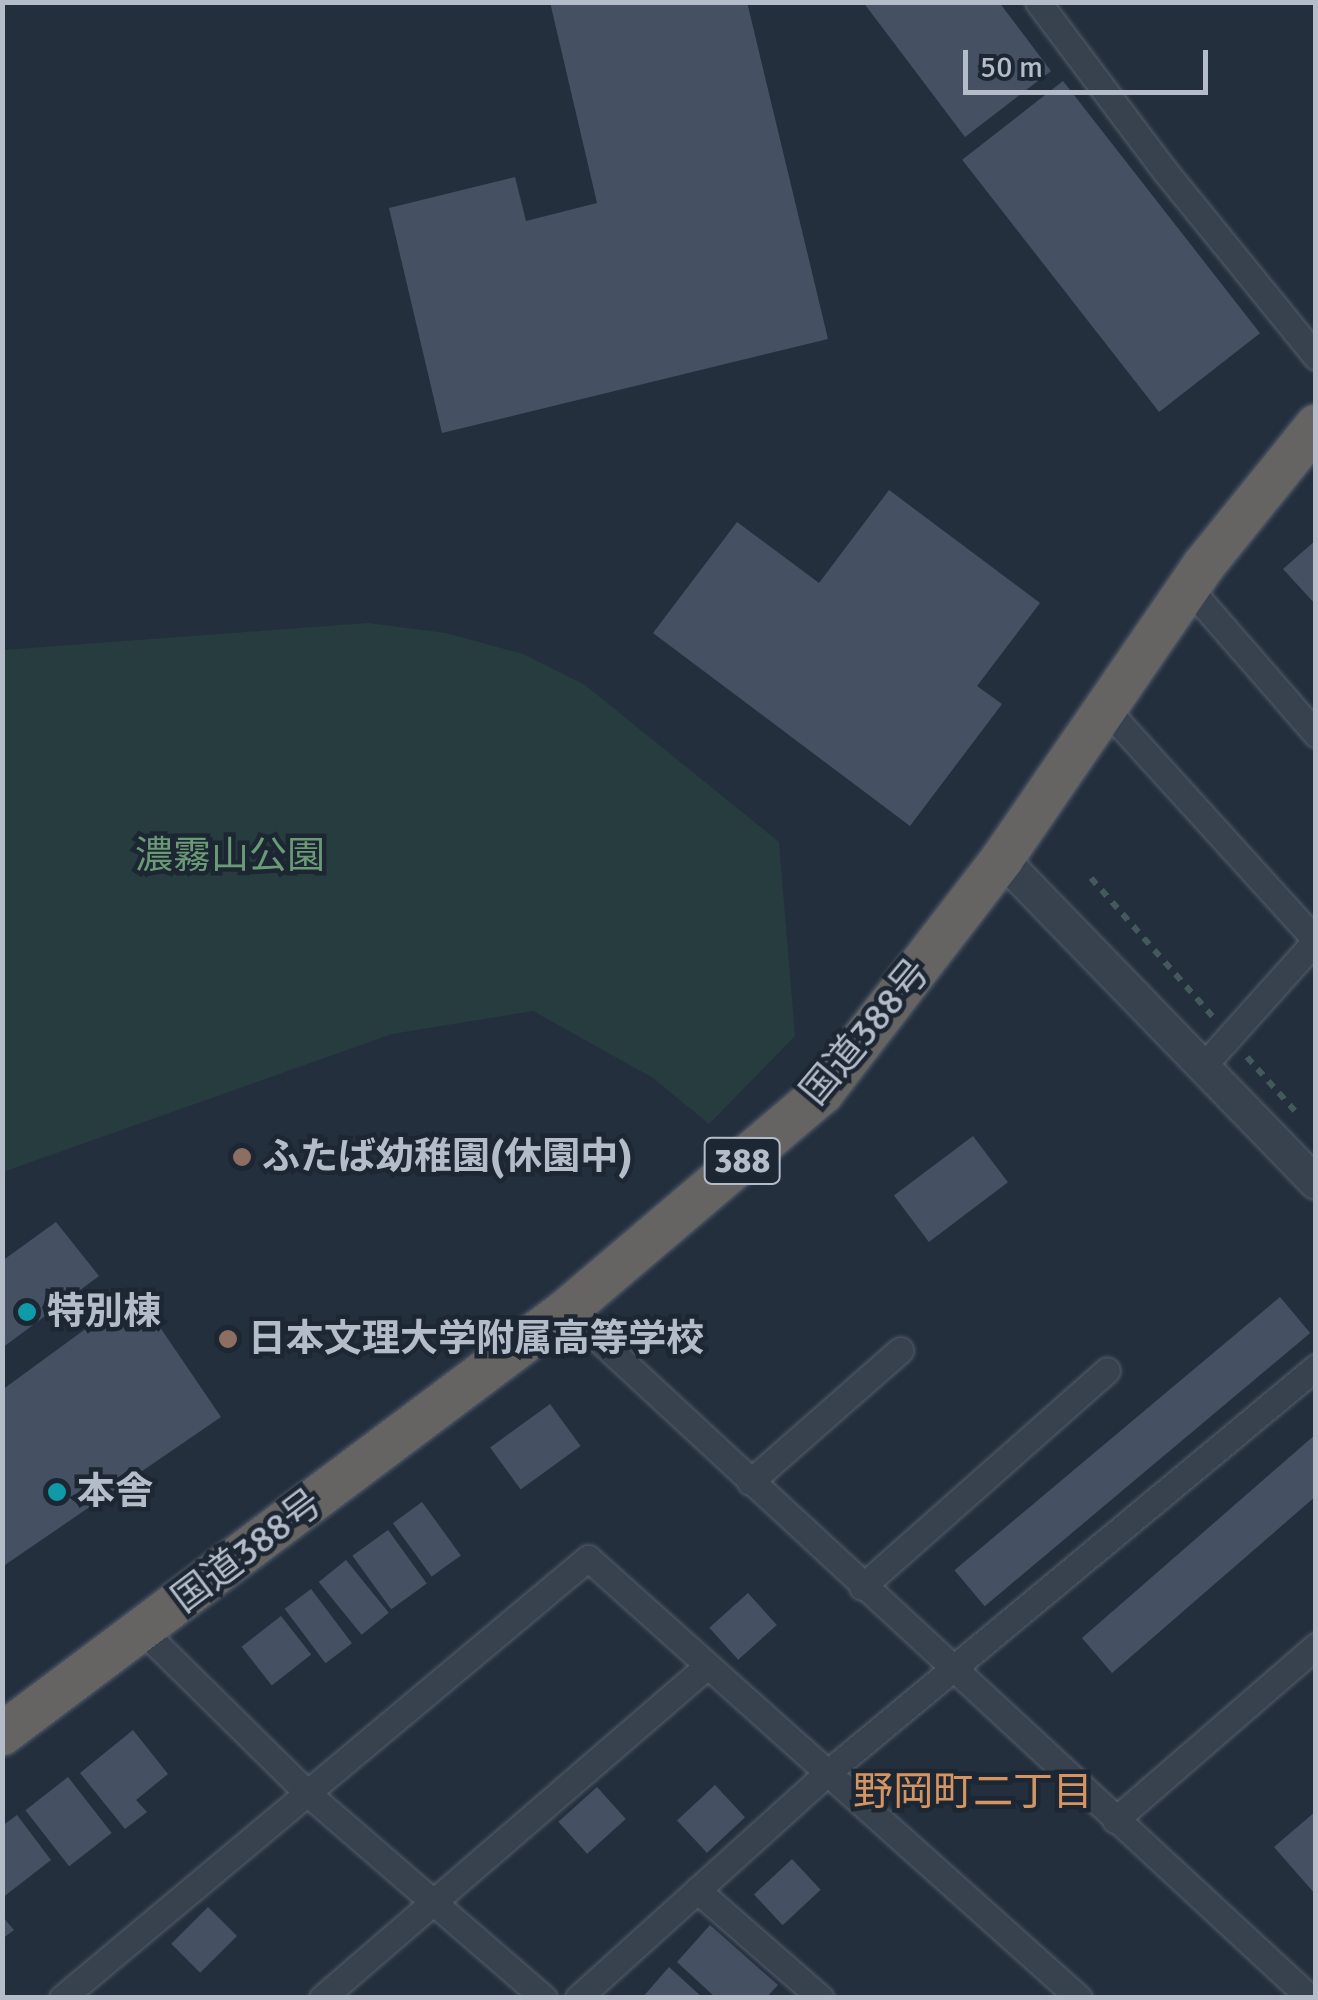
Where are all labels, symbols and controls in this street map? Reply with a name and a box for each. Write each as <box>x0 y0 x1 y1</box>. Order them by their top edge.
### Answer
scale bar <box>968 30 1213 92</box>
text: 50 m <box>980 49 1043 86</box>
park label: 濃霧山公園 <box>135 833 325 879</box>
street label: 国道388号 <box>791 950 939 1114</box>
road number: 388 <box>702 1131 782 1191</box>
place label: ふたば幼稚園(休園中) <box>262 1134 632 1180</box>
marker: ふたば幼稚園(休園中) <box>231 1146 253 1168</box>
place label: 特別棟 <box>47 1289 161 1335</box>
marker: 特別棟 <box>16 1301 38 1323</box>
place label: 日本文理大学附属高等学校 <box>248 1316 704 1362</box>
marker: 日本文理大学附属高等学校 <box>217 1328 239 1350</box>
place label: 本舎 <box>77 1469 153 1515</box>
street label: 国道388号 <box>163 1480 331 1622</box>
marker: 本舎 <box>46 1481 68 1503</box>
district label: 野岡町二丁目 <box>853 1768 1093 1816</box>

